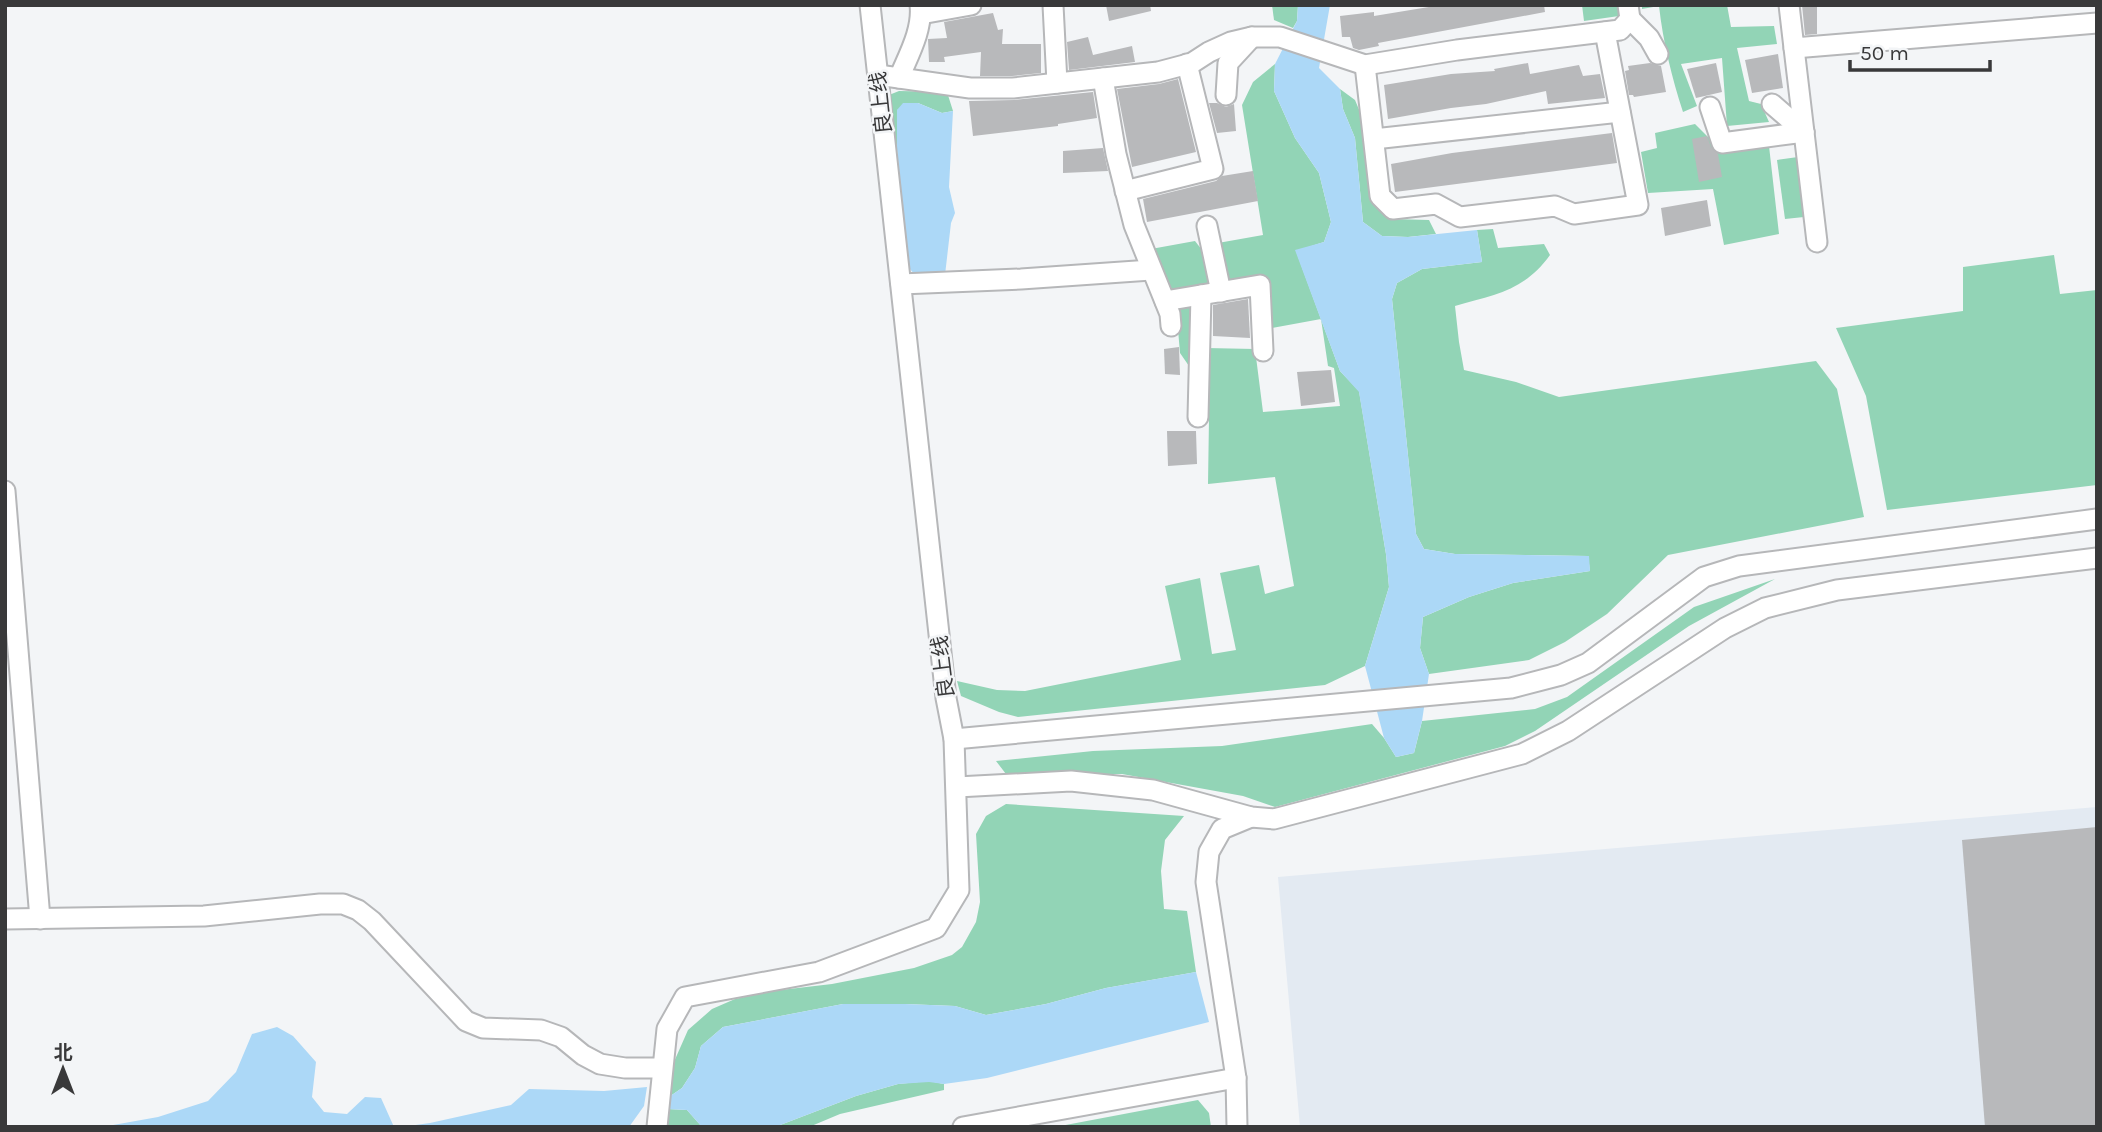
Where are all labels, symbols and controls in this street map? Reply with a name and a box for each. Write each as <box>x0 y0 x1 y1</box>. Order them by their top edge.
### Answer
scale bar <box>1850 28 1990 72</box>
text: 50 m <box>1860 41 1909 65</box>
street label: 良上线 <box>866 70 896 136</box>
street label: 良上线 <box>927 634 959 700</box>
north arrow <box>28 1034 98 1104</box>
text: 北 <box>53 1042 73 1064</box>

